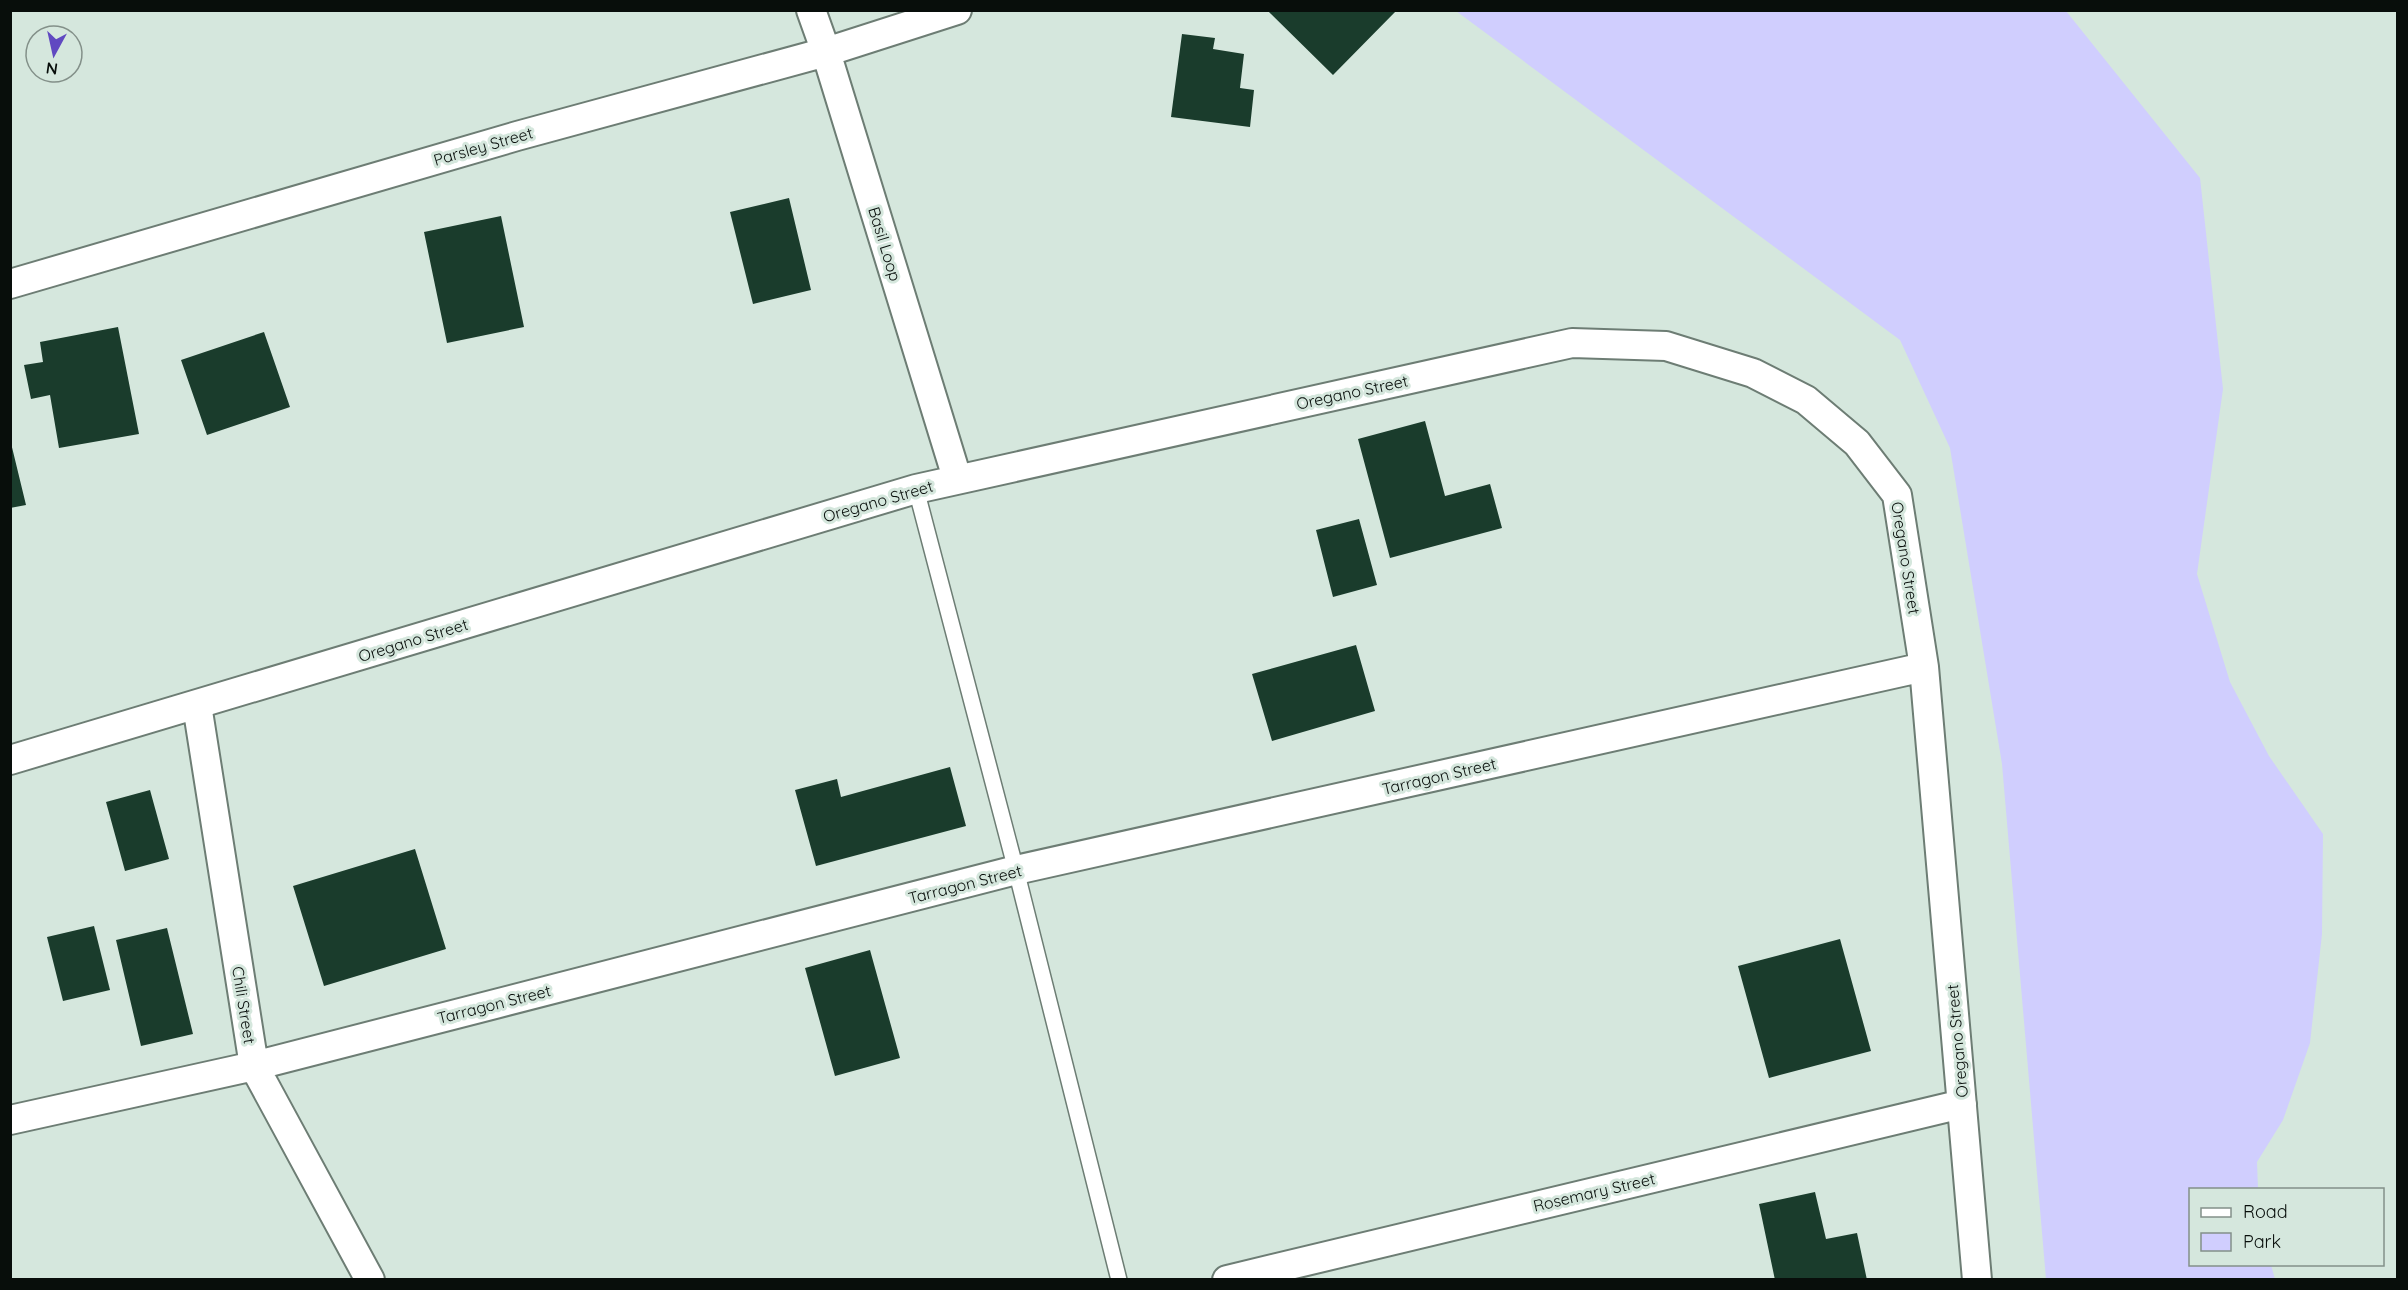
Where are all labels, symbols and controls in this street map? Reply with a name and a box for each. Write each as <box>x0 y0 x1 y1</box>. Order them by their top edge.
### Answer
north arrow <box>24 24 84 84</box>
text: N <box>45 58 59 80</box>
street label: Parsley Street <box>431 122 535 170</box>
street label: Basil Loop <box>864 204 906 284</box>
street label: Oregano Street <box>1294 370 1410 414</box>
street label: Oregano Street <box>821 476 935 526</box>
street label: Oregano Street <box>1887 500 1925 616</box>
street label: Oregano Street <box>356 614 470 666</box>
street label: Tarragon Street <box>1380 753 1498 799</box>
street label: Tarragon Street <box>906 860 1024 908</box>
street label: Chili Street <box>228 965 260 1045</box>
street label: Tarragon Street <box>435 980 553 1028</box>
street label: Oregano Street <box>1942 984 1972 1098</box>
street label: Rosemary Street <box>1531 1168 1657 1216</box>
legend <box>2189 1188 2384 1266</box>
text: Road <box>2243 1200 2288 1223</box>
text: Park <box>2243 1230 2281 1253</box>

